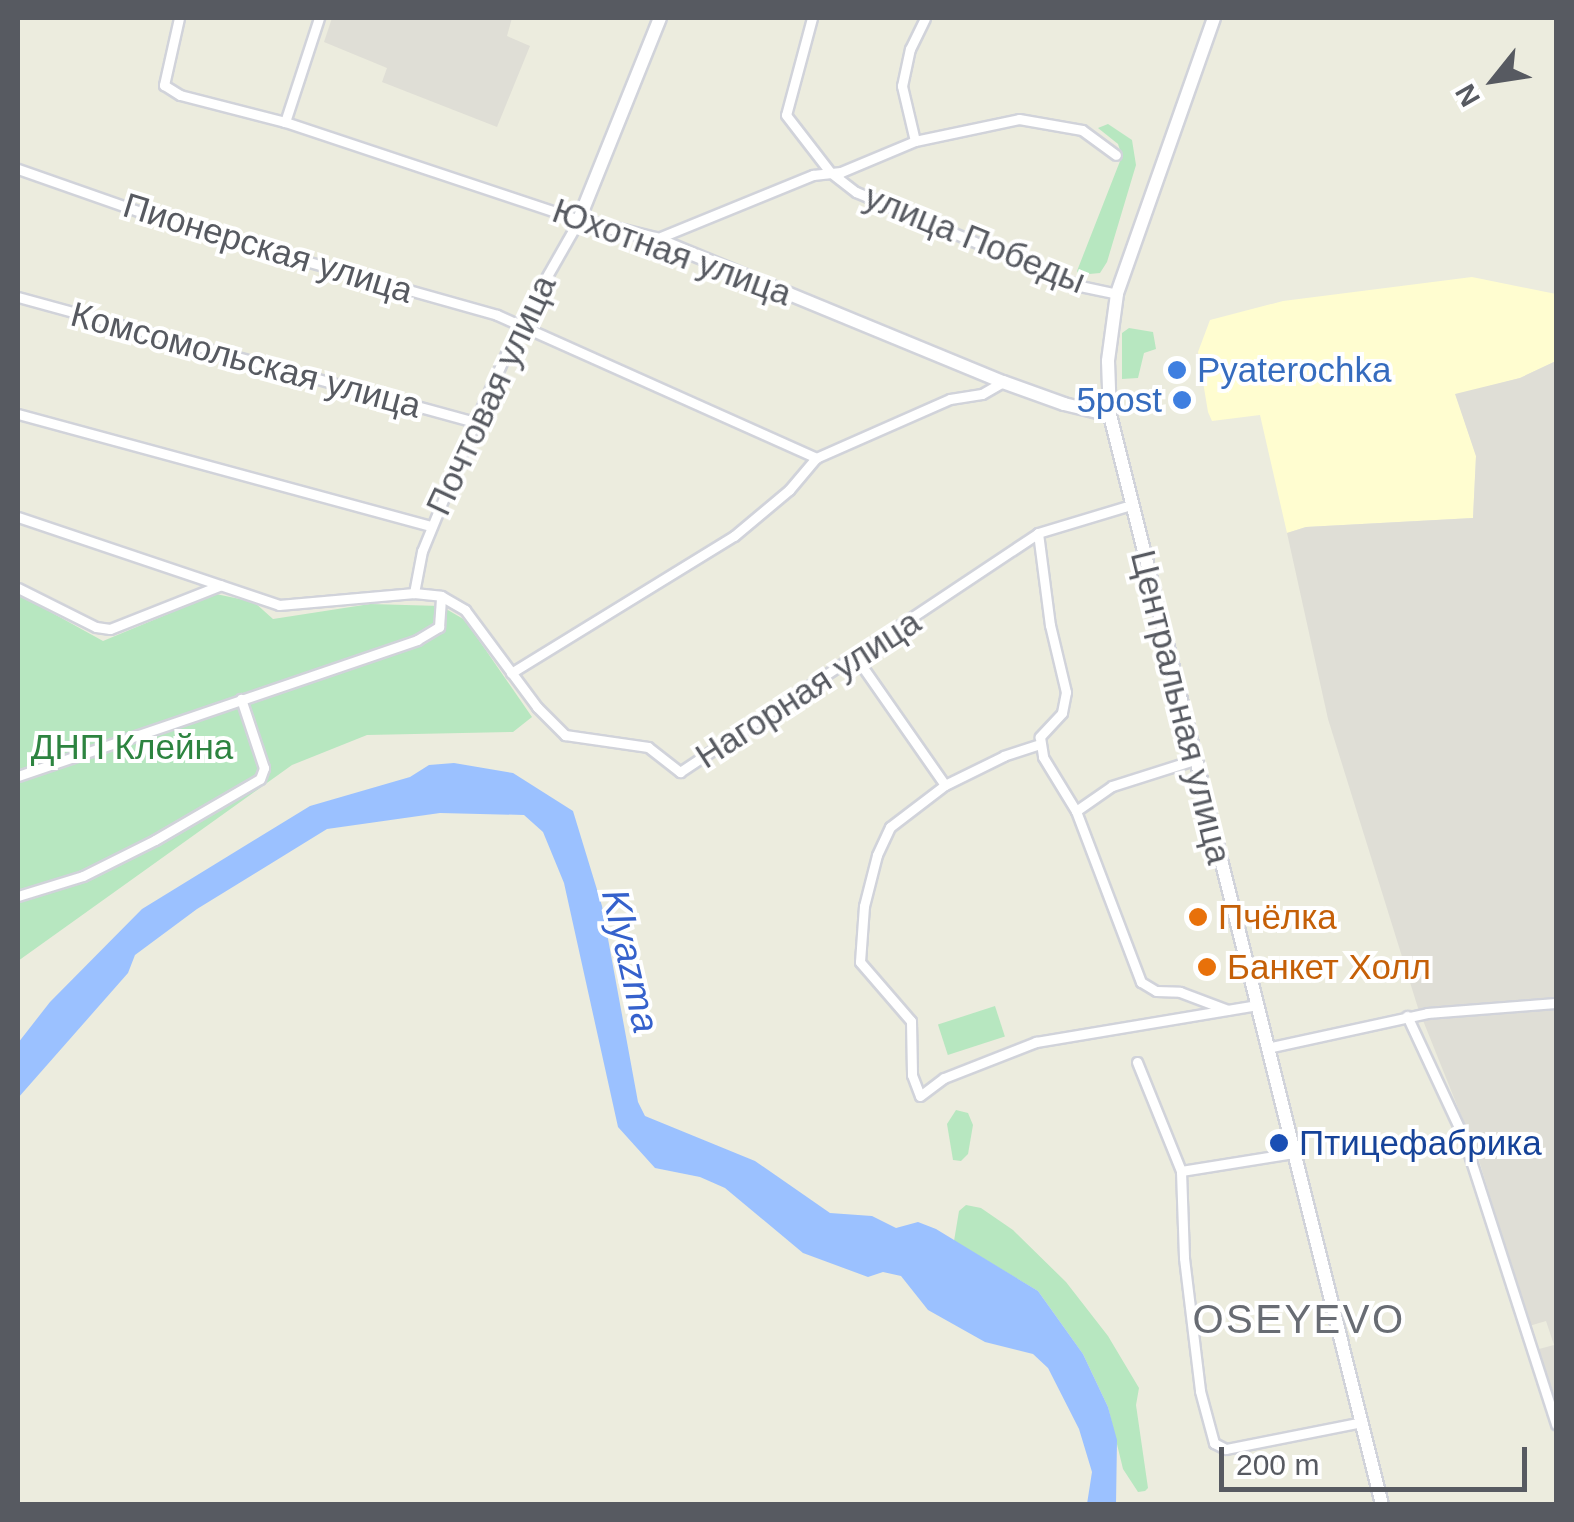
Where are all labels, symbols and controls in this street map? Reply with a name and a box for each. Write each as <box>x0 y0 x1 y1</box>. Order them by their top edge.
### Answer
north arrow <box>1444 30 1544 130</box>
text: N <box>1449 79 1486 112</box>
street label: улица Победы <box>858 176 1092 302</box>
street label: Пионерская улица <box>118 184 418 312</box>
street label: Юхотная улица <box>547 189 797 315</box>
street label: Почтовая улица <box>417 268 565 522</box>
street label: Комсомольская улица <box>66 293 426 427</box>
place label: Pyaterochka <box>1197 349 1392 391</box>
marker: Pyaterochka <box>1166 359 1188 381</box>
place label: 5post <box>1076 379 1162 421</box>
marker: 5post <box>1171 389 1193 411</box>
street label: Центральная улица <box>1122 546 1240 868</box>
street label: Нагорная улица <box>688 601 928 777</box>
park label: ДНП Клейна <box>31 726 233 768</box>
water label: Klyazma <box>591 885 669 1037</box>
place label: Пчёлка <box>1218 896 1337 938</box>
marker: Пчёлка <box>1187 906 1209 928</box>
place label: Банкет Холл <box>1227 946 1431 988</box>
marker: Банкет Холл <box>1196 956 1218 978</box>
place label: Птицефабрика <box>1299 1122 1542 1164</box>
marker: Птицефабрика <box>1268 1132 1290 1154</box>
district label: OSEYEVO <box>1192 1295 1406 1343</box>
scale bar <box>1224 1427 1532 1489</box>
text: 200 m <box>1236 1448 1319 1481</box>

